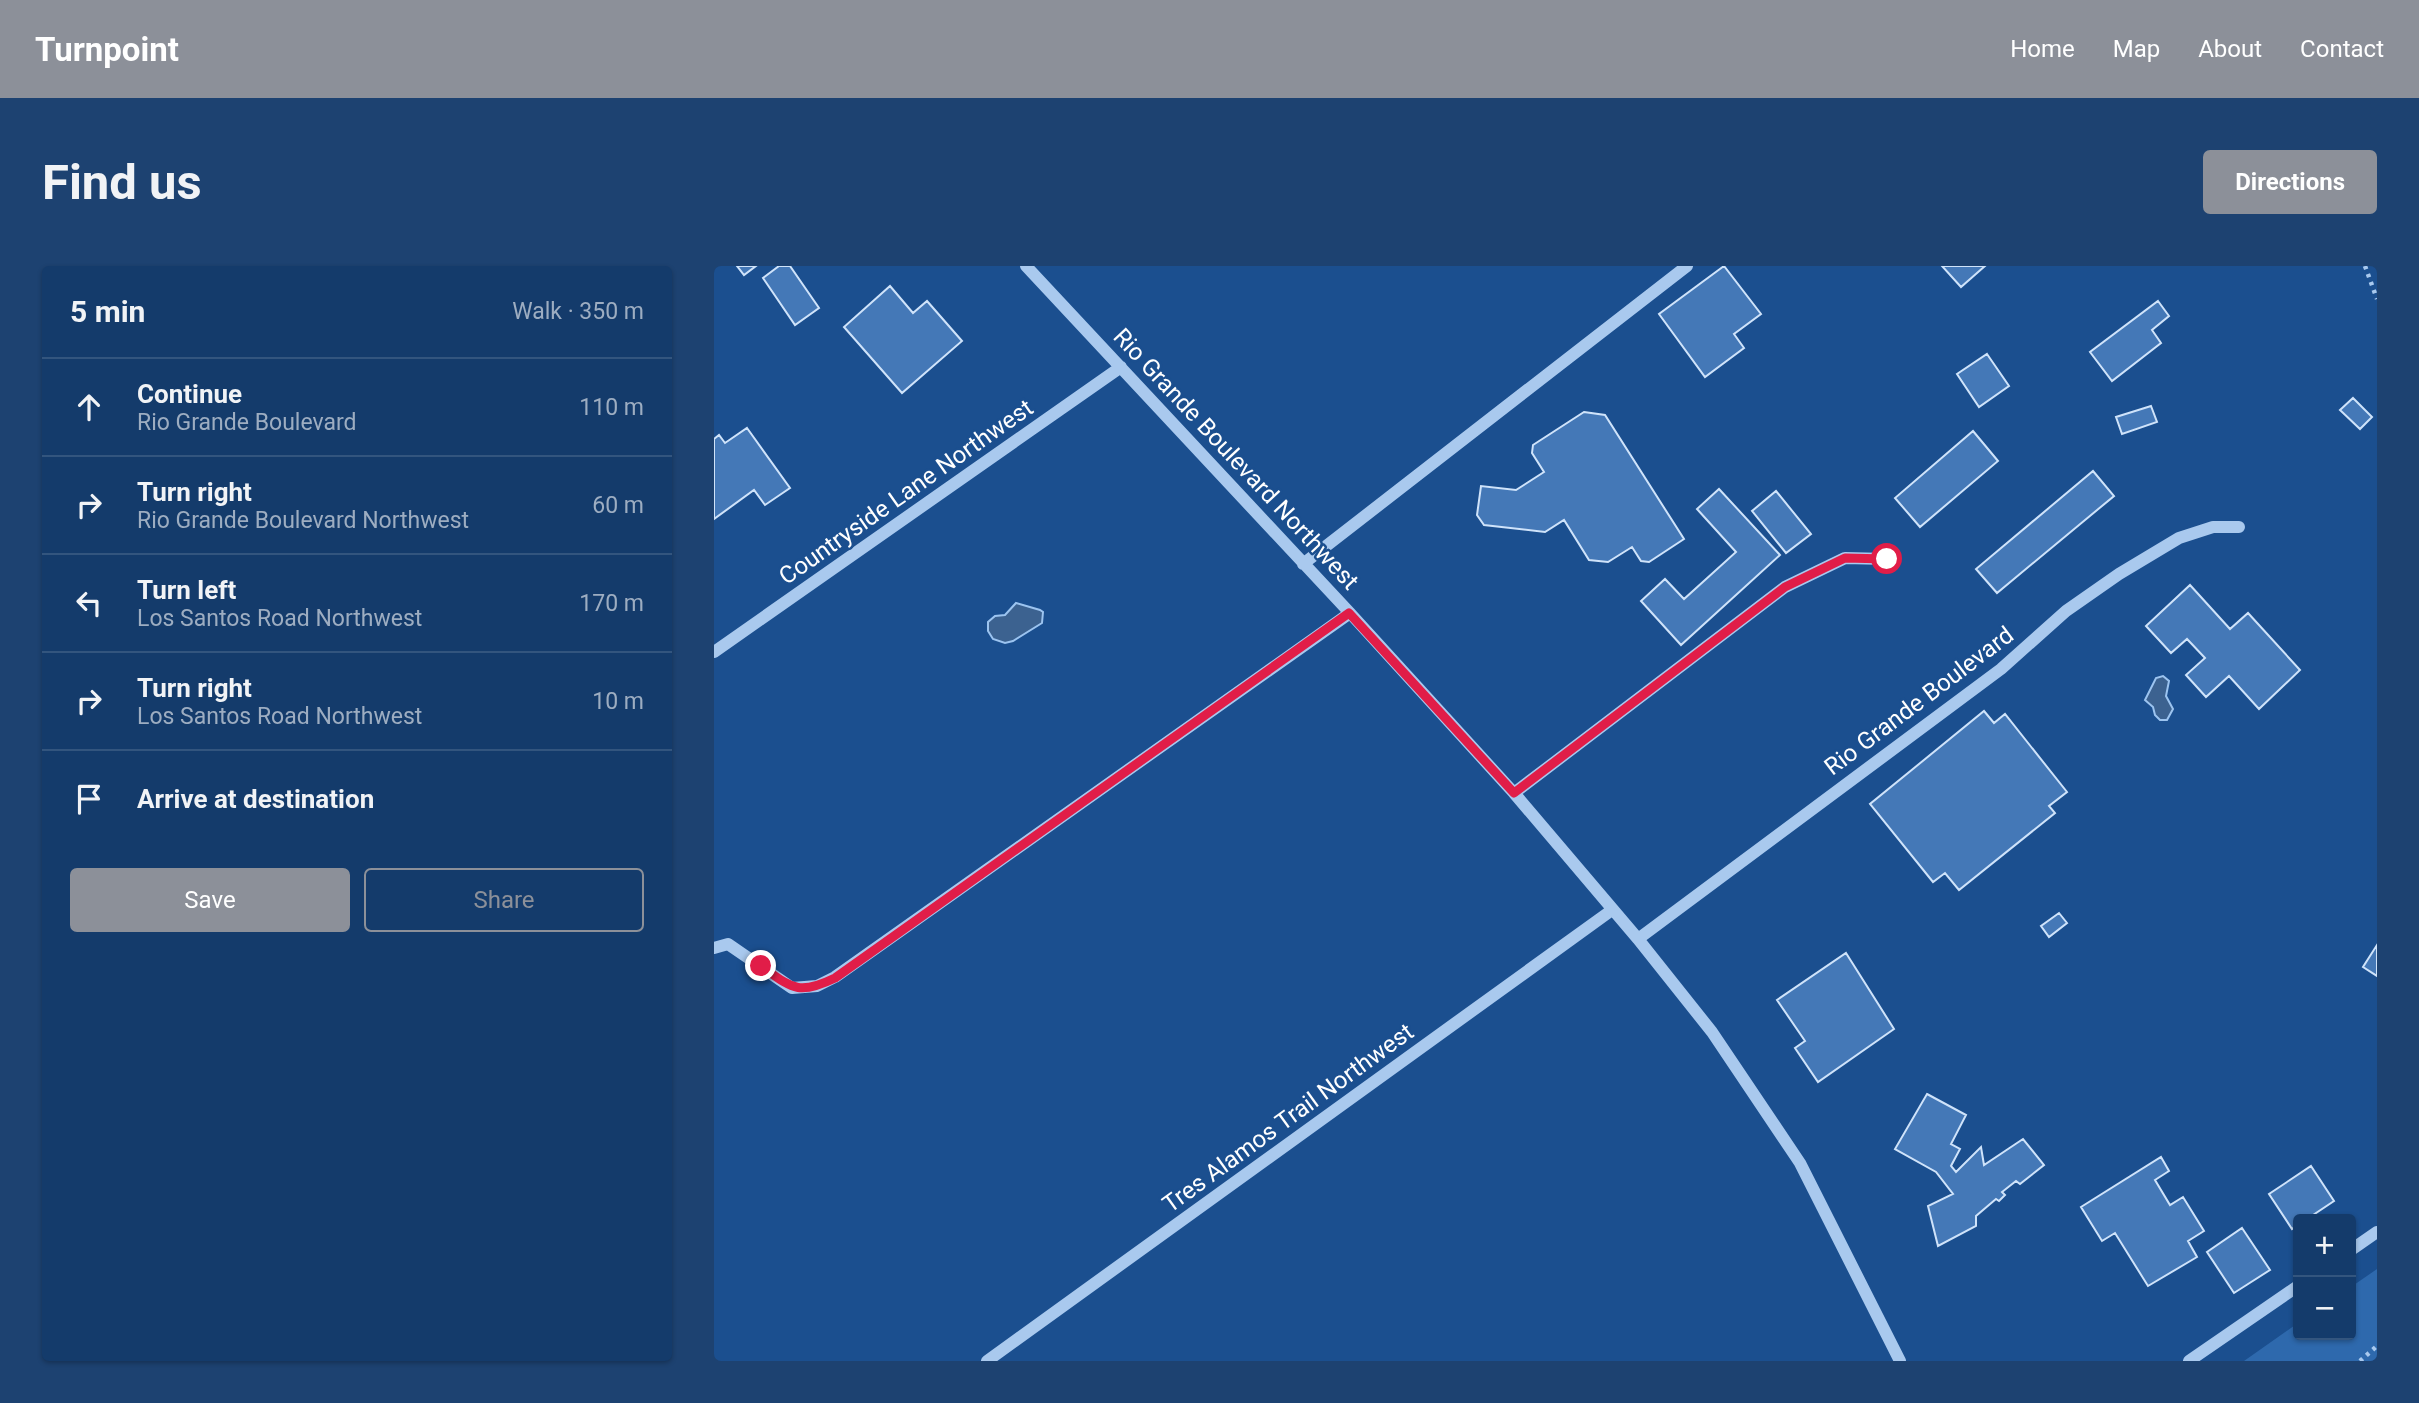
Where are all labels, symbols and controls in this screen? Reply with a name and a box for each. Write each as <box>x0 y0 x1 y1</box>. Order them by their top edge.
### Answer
text: Turnpoint <box>35 30 179 69</box>
text: Home <box>2010 35 2075 63</box>
text: Map <box>2113 35 2160 63</box>
text: About <box>2198 35 2262 63</box>
text: Contact <box>2300 35 2384 63</box>
button: Directions <box>2203 150 2377 214</box>
text: Find us <box>42 154 202 211</box>
text: 5 min <box>70 294 145 329</box>
text: Walk · 350 m <box>512 298 644 325</box>
street label: Rio Grande Boulevard Northwest <box>1108 323 1365 595</box>
text: Continue <box>137 379 242 409</box>
icon: ahead <box>70 388 108 426</box>
street label: Countryside Lane Northwest <box>774 393 1038 590</box>
text: 110 m <box>579 394 644 421</box>
text: Rio Grande Boulevard <box>137 409 357 436</box>
text: Turn right <box>137 477 252 507</box>
icon: right <box>70 486 108 524</box>
text: 60 m <box>592 492 644 519</box>
text: Rio Grande Boulevard Northwest <box>137 507 469 534</box>
route start <box>1871 543 1902 574</box>
text: Turn left <box>137 575 236 605</box>
icon: left <box>70 584 108 622</box>
text: 170 m <box>579 590 644 617</box>
text: Los Santos Road Northwest <box>137 605 422 632</box>
street label: Rio Grande Boulevard <box>1819 621 2019 781</box>
text: Turn right <box>137 673 252 703</box>
icon: right <box>70 682 108 720</box>
text: 10 m <box>592 688 644 715</box>
text: Los Santos Road Northwest <box>137 703 422 730</box>
icon: arrive <box>70 780 108 818</box>
text: Arrive at destination <box>137 784 374 814</box>
button: Save <box>70 868 350 932</box>
button: Share <box>364 868 644 932</box>
route end <box>745 950 776 981</box>
street label: Tres Alamos Trail Northwest <box>1157 1018 1419 1218</box>
map controls <box>2293 1214 2356 1340</box>
button: + <box>2293 1214 2356 1277</box>
button: − <box>2293 1277 2356 1340</box>

